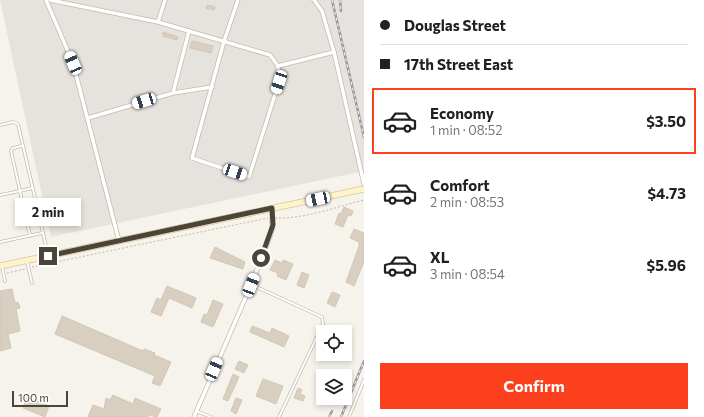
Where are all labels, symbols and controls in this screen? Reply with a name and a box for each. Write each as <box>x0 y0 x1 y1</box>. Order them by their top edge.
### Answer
text: Douglas Street <box>404 16 506 34</box>
car <box>63 50 83 76</box>
text: 17th Street East <box>404 55 513 73</box>
car <box>270 69 288 95</box>
car <box>131 92 157 110</box>
icon: car <box>382 103 418 139</box>
text: Economy <box>430 104 494 122</box>
text: $3.50 <box>646 112 686 130</box>
text: 1 min · 08:52 <box>430 122 502 138</box>
car <box>222 163 248 181</box>
icon: car <box>382 175 418 211</box>
text: Comfort <box>430 176 490 194</box>
text: $4.73 <box>647 184 686 202</box>
car <box>305 191 331 207</box>
text: 2 min · 08:53 <box>430 194 504 210</box>
callout: 2 min <box>15 198 81 226</box>
text: 2 min <box>32 204 64 220</box>
route end <box>39 247 57 265</box>
icon: car <box>382 247 418 283</box>
text: XL <box>430 248 449 266</box>
route start <box>252 249 270 267</box>
text: $5.96 <box>647 256 686 274</box>
text: 3 min · 08:54 <box>430 266 505 282</box>
car <box>241 272 261 298</box>
map controls <box>316 325 352 405</box>
button: locate <box>316 325 352 361</box>
car <box>204 356 224 382</box>
button: Confirm <box>380 363 688 409</box>
button: layers <box>316 369 352 405</box>
scale bar <box>12 389 68 408</box>
text: 100 m <box>18 391 49 404</box>

